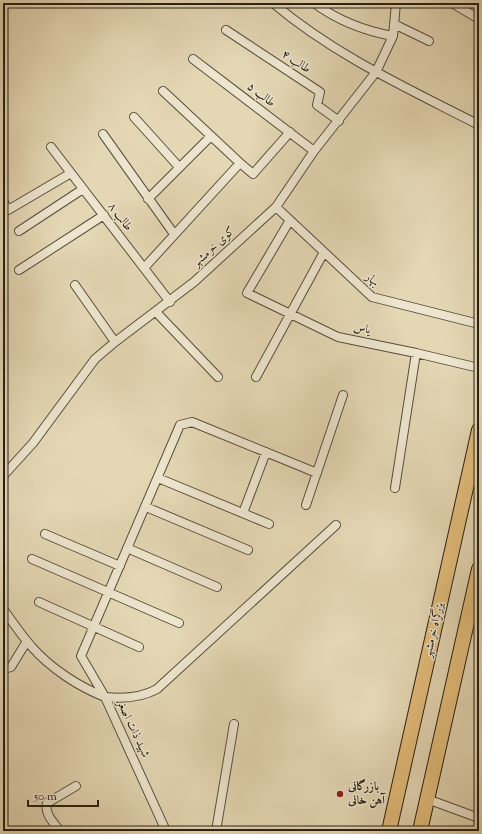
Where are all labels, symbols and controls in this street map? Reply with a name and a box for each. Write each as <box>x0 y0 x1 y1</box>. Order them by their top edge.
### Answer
street label: طالب ۴ <box>278 46 314 78</box>
street label: طالب ۵ <box>243 78 279 112</box>
street label: طالب ۸ <box>103 199 137 235</box>
street label: کوی خرمشهر <box>187 222 240 273</box>
street label: بهار <box>360 268 383 291</box>
street label: یاس <box>352 319 373 340</box>
street label: بزرگراه خرمشهر <box>418 601 449 661</box>
street label: شهید ذات اصغر <box>111 695 154 761</box>
place label: بازرگانی آهن خانی <box>347 778 386 810</box>
scale bar <box>28 782 98 808</box>
text: 50 m <box>33 788 57 806</box>
marker: بازرگانی آهن خانی <box>335 789 345 799</box>

